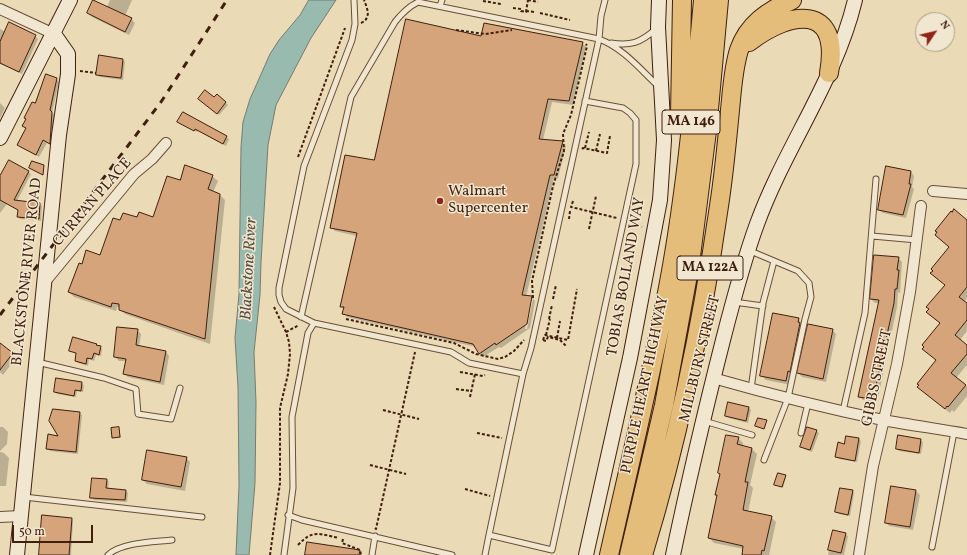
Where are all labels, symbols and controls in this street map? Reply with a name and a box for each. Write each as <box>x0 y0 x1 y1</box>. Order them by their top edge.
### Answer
north arrow <box>915 12 955 52</box>
text: N <box>936 18 953 33</box>
road number: MA 146 <box>662 110 720 134</box>
street label: CURRAN PLACE <box>50 155 136 251</box>
street label: BLACKSTONE RIVER ROAD <box>9 177 47 367</box>
place label: Walmart Supercenter <box>448 183 528 218</box>
marker: Walmart Supercenter <box>435 196 445 206</box>
street label: TOBIAS BOLLAND WAY <box>604 196 650 358</box>
water label: Blackstone River <box>238 217 262 321</box>
road number: MA 122A <box>677 256 743 280</box>
street label: MILLBURY STREET <box>677 294 725 424</box>
street label: PURPLE HEART HIGHWAY <box>618 295 674 475</box>
street label: GIBBS STREET <box>859 328 897 428</box>
scale bar <box>14 517 95 543</box>
text: 50 m <box>19 524 45 540</box>

